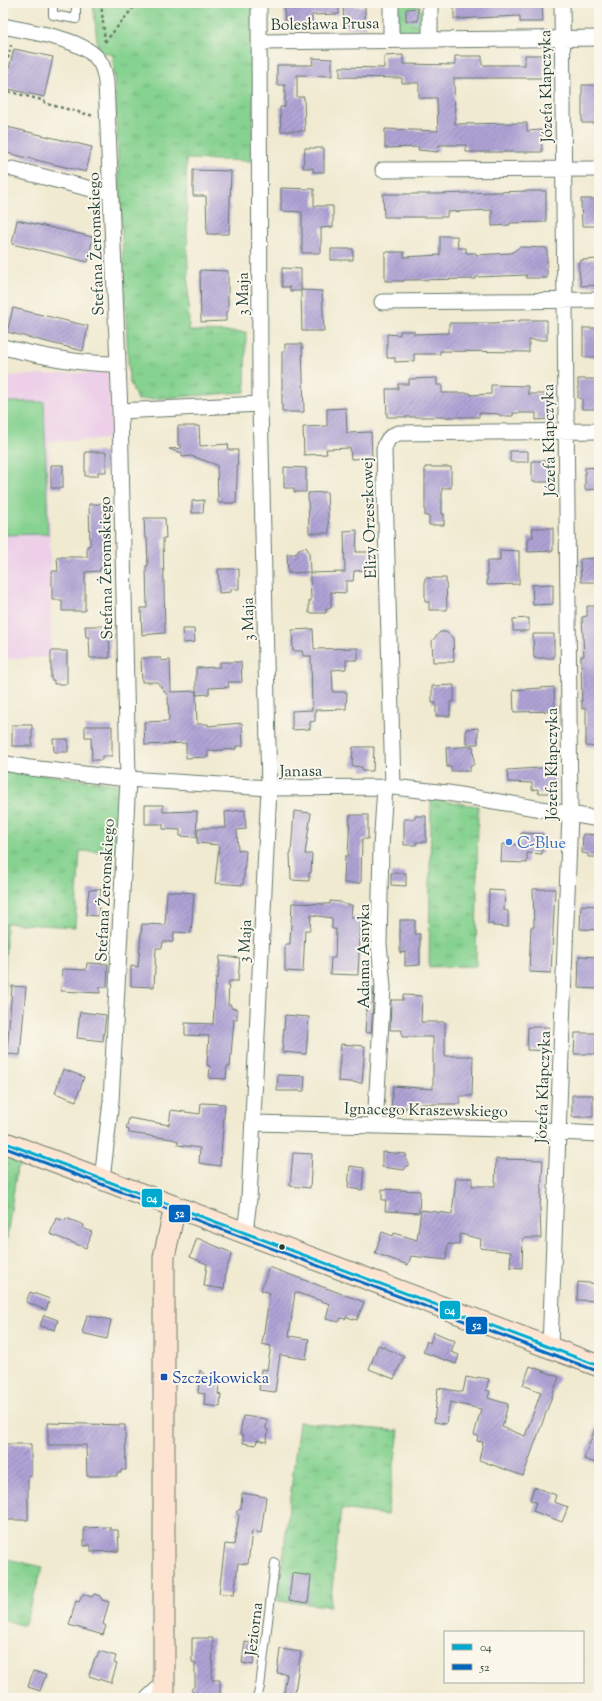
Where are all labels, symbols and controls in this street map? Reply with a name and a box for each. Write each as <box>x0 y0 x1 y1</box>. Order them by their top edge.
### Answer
street label: Bolesława Prusa <box>270 13 380 38</box>
street label: Józefa Kłapczyka <box>535 29 560 143</box>
street label: Stefana Żeromskiego <box>83 172 111 316</box>
street label: 3 Maja <box>233 272 256 316</box>
street label: Józefa Kłapczyka <box>538 383 563 497</box>
street label: Elizy Orzeszkowej <box>357 457 384 579</box>
street label: Stefana Żeromskiego <box>95 496 120 640</box>
street label: 3 Maja <box>238 596 261 641</box>
street label: Józefa Kłapczyka <box>542 707 565 821</box>
street label: Janasa <box>279 761 323 784</box>
street label: Stefana Żeromskiego <box>91 818 122 962</box>
place label: C-Blue <box>517 833 566 856</box>
marker: C-Blue <box>504 837 514 847</box>
street label: Adama Asnyka <box>354 903 377 1008</box>
street label: 3 Maja <box>234 918 259 964</box>
street label: Józefa Kłapczyka <box>531 1030 558 1145</box>
street label: Ignacego Kraszewskiego <box>344 1099 508 1124</box>
line badge: 04 <box>141 1188 163 1208</box>
text: 04 <box>147 1191 158 1207</box>
line badge: 52 <box>168 1204 191 1223</box>
text: 52 <box>175 1206 185 1222</box>
unlabelled marker <box>277 1242 287 1252</box>
line badge: 04 <box>439 1300 461 1320</box>
text: 04 <box>445 1303 456 1319</box>
line badge: 52 <box>465 1316 488 1335</box>
text: 52 <box>472 1318 482 1334</box>
place label: Szczejkowicka <box>172 1368 270 1391</box>
marker: Szczejkowicka <box>159 1372 169 1382</box>
street label: Jeziorna <box>241 1600 270 1659</box>
legend <box>444 1631 584 1683</box>
text: 04 <box>480 1639 492 1657</box>
text: 52 <box>479 1659 490 1677</box>

